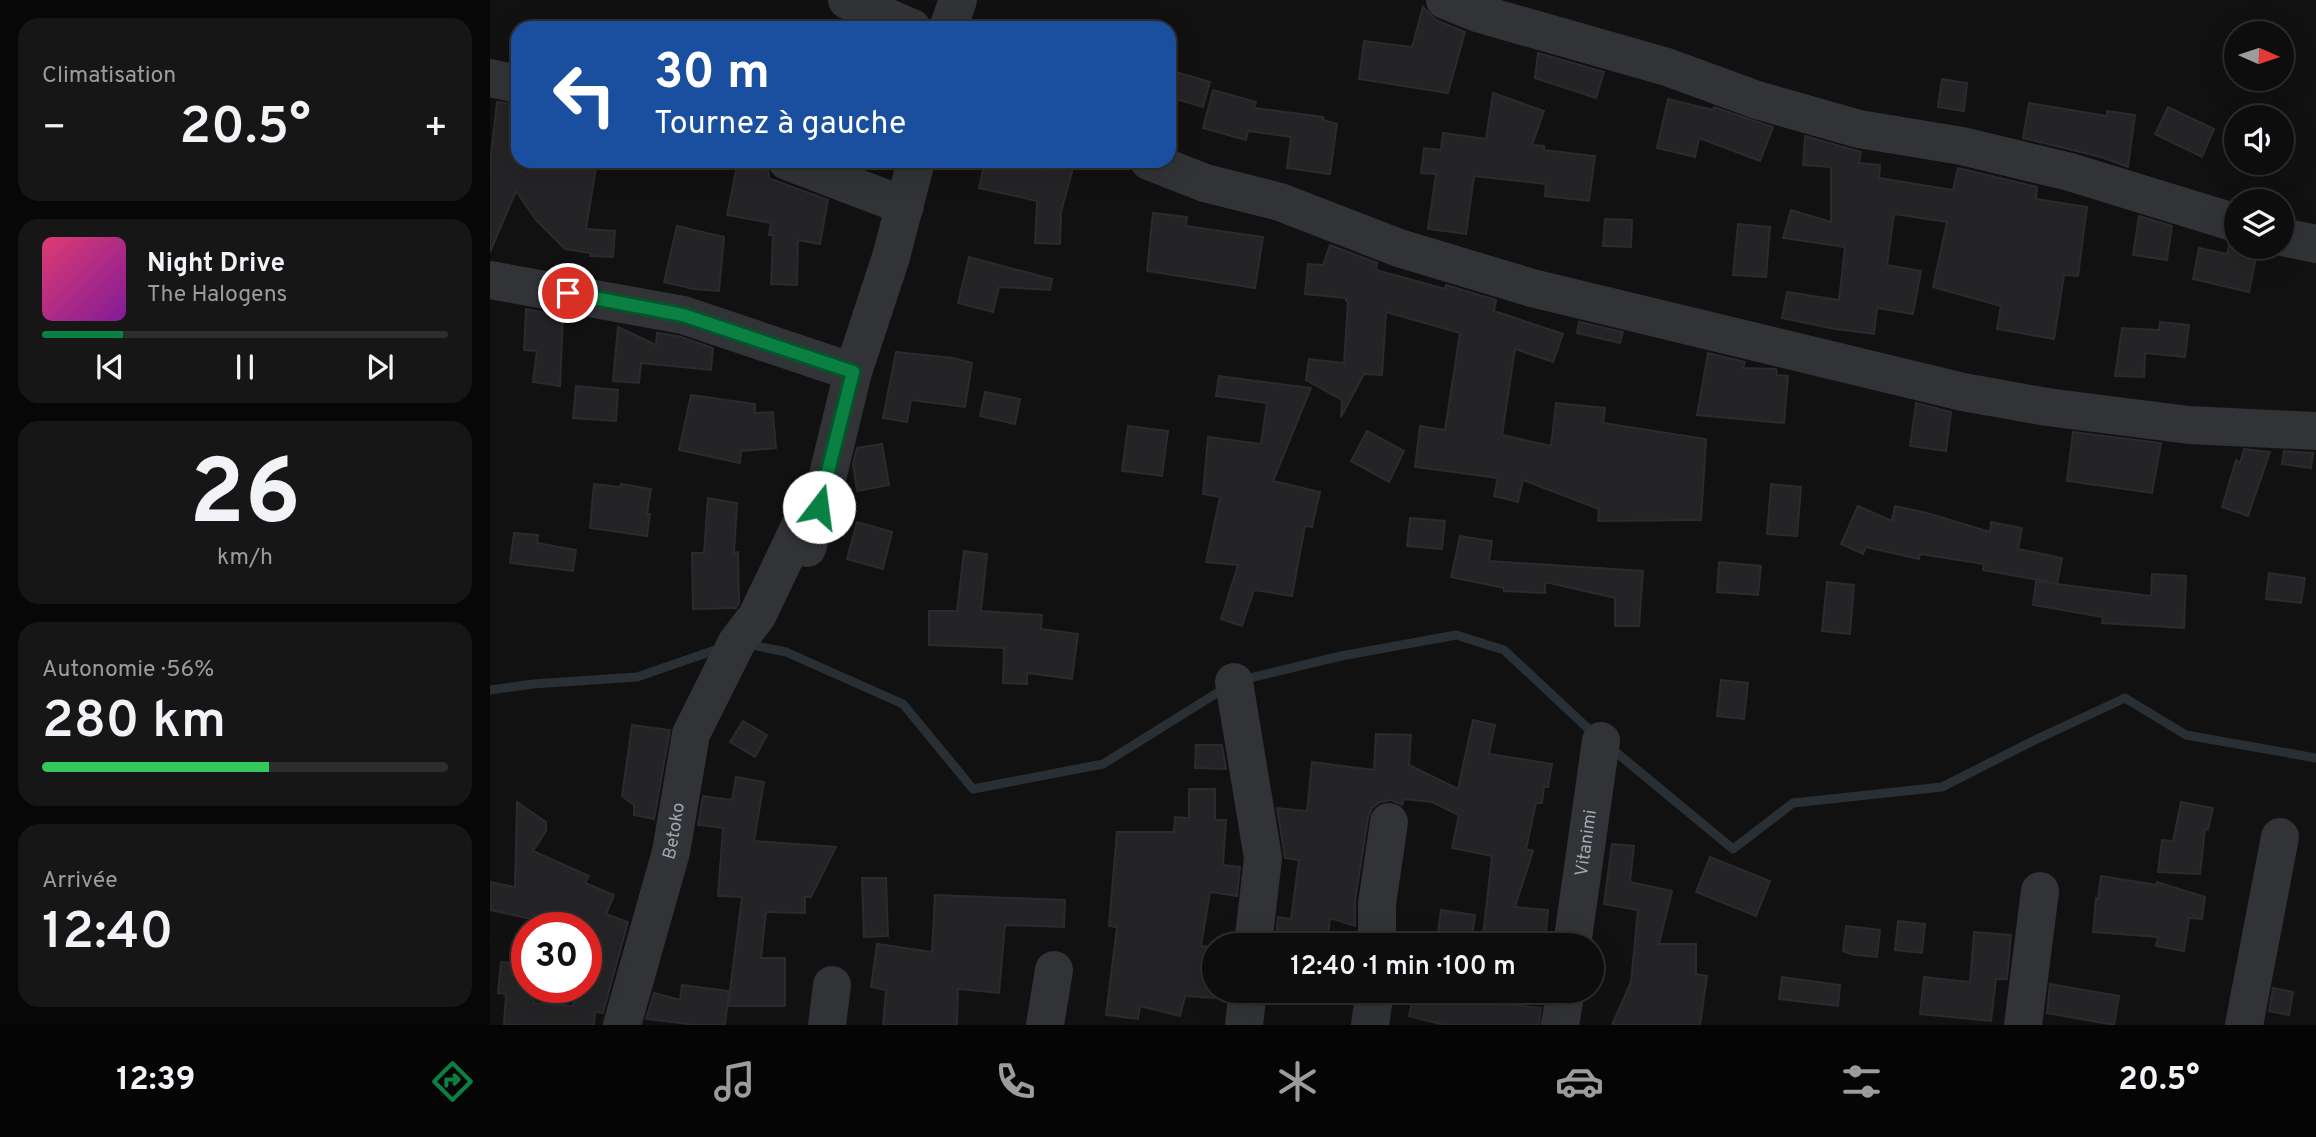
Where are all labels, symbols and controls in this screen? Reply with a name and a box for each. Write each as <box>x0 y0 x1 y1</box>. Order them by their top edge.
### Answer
north arrow <box>2224 21 2294 91</box>
map controls <box>2224 21 2294 259</box>
text: 30 m <box>654 44 770 106</box>
icon: left <box>539 49 630 140</box>
text: Climatisation <box>42 62 176 91</box>
text: 20.5° <box>179 96 311 162</box>
text: − <box>42 105 67 154</box>
text: + <box>423 105 448 154</box>
text: Tournez à gauche <box>654 105 906 145</box>
button: sound <box>2224 105 2294 175</box>
button: layers <box>2224 189 2294 259</box>
text: Night Drive <box>147 248 285 281</box>
pin <box>538 263 598 323</box>
icon: arrive <box>549 274 587 312</box>
text: The Halogens <box>147 281 287 310</box>
icon: previous <box>91 348 129 386</box>
icon: pause <box>226 348 264 386</box>
icon: next <box>361 348 399 386</box>
text: 26 <box>189 441 301 556</box>
position arrow <box>782 470 856 544</box>
text: km/h <box>217 544 273 573</box>
text: Autonomie · 56% <box>42 656 214 685</box>
text: 280 km <box>42 690 226 756</box>
street label: Betoko <box>658 801 691 862</box>
street label: Vitanimi <box>1570 808 1603 878</box>
text: Arrivée <box>42 867 118 896</box>
text: 12:40 <box>42 901 173 967</box>
speed limit sign: 30 <box>511 912 602 1003</box>
text: 12:40 · 1 min · 100 m <box>1290 951 1516 984</box>
icon: directions <box>428 1057 477 1106</box>
icon: music <box>710 1057 759 1106</box>
icon: phone <box>991 1057 1040 1106</box>
icon: climate <box>1273 1057 1322 1106</box>
icon: car <box>1555 1057 1604 1106</box>
icon: filters <box>1837 1057 1886 1106</box>
text: 12:39 <box>116 1061 195 1101</box>
text: 20.5° <box>2118 1061 2200 1101</box>

